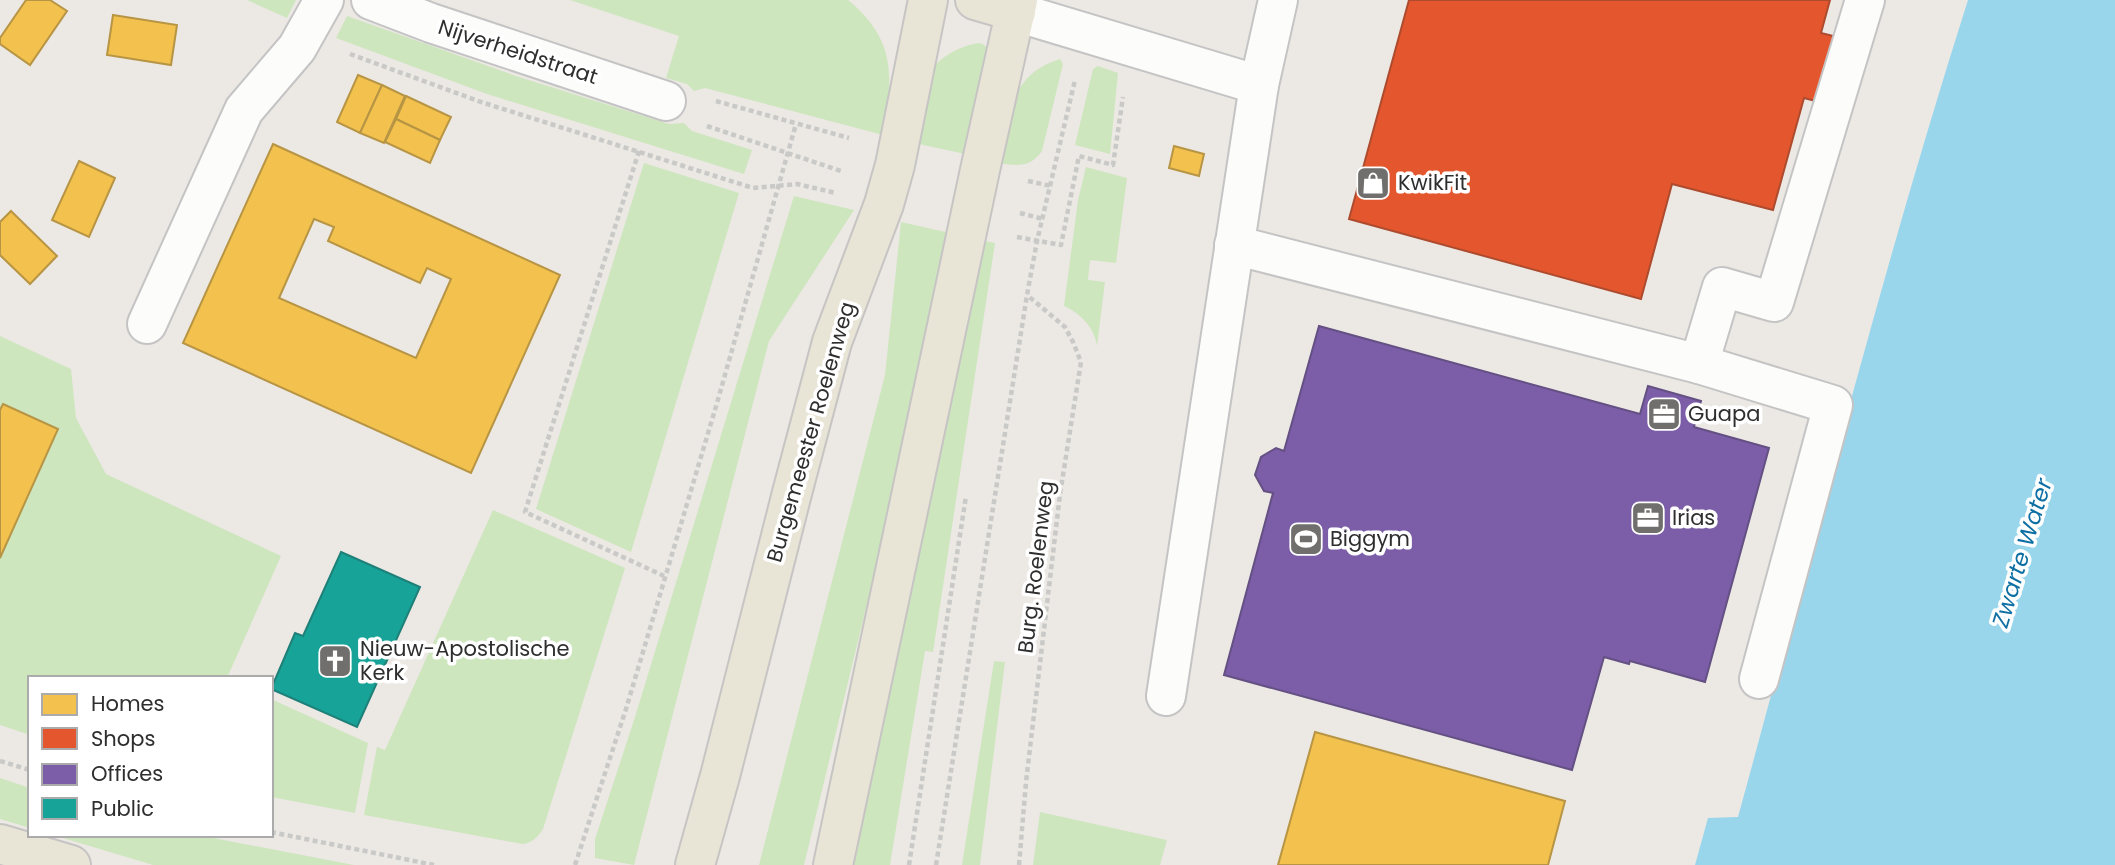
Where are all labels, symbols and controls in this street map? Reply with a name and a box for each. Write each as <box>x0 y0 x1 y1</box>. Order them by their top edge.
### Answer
street label: Nijverheidstraat <box>435 12 602 91</box>
shop icon: KwikFit <box>1354 164 1392 202</box>
place label: KwikFit <box>1398 168 1467 197</box>
street label: Burgemeester Roelenweg <box>759 298 862 565</box>
office icon: Guapa <box>1645 395 1683 433</box>
place label: Guapa <box>1688 399 1760 428</box>
water label: Zwarte Water <box>1984 473 2060 632</box>
street label: Burg. Roelenweg <box>1011 479 1060 655</box>
office icon: Irias <box>1629 499 1667 537</box>
place label: Irias <box>1672 503 1715 532</box>
sports icon: Biggym <box>1287 520 1325 558</box>
place label: Biggym <box>1330 524 1410 553</box>
place label: Nieuw-Apostolische Kerk <box>360 634 570 687</box>
church icon: Nieuw-Apostolische Kerk <box>316 642 354 680</box>
legend <box>28 676 273 837</box>
text: Homes <box>91 689 165 718</box>
text: Shops <box>91 724 155 753</box>
text: Offices <box>91 759 163 788</box>
text: Public <box>91 794 154 823</box>

